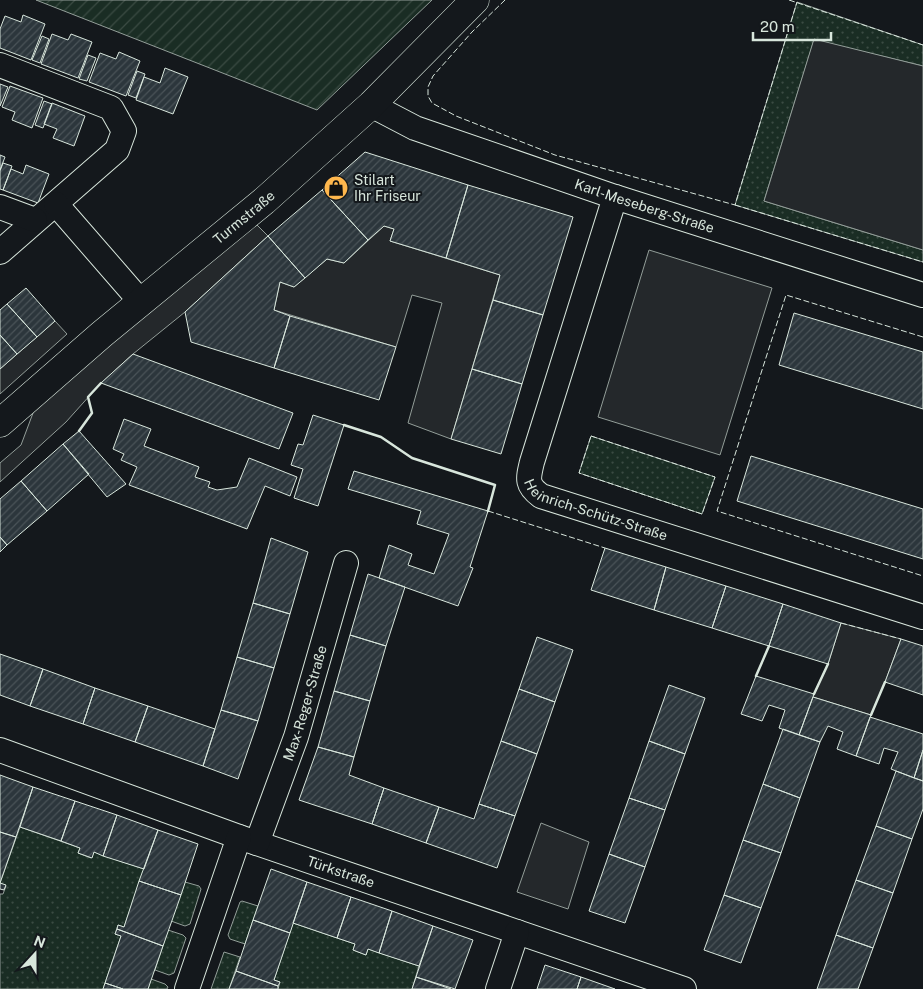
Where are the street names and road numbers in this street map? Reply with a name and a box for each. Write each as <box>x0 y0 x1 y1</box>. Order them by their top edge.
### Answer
street label: Karl-Meseberg-Straße <box>573 176 716 236</box>
street label: Turmstraße <box>210 187 278 247</box>
street label: Heinrich-Schütz-Straße <box>521 476 670 544</box>
street label: Max-Reger-Straße <box>280 644 330 763</box>
street label: Türkstraße <box>305 853 377 891</box>

